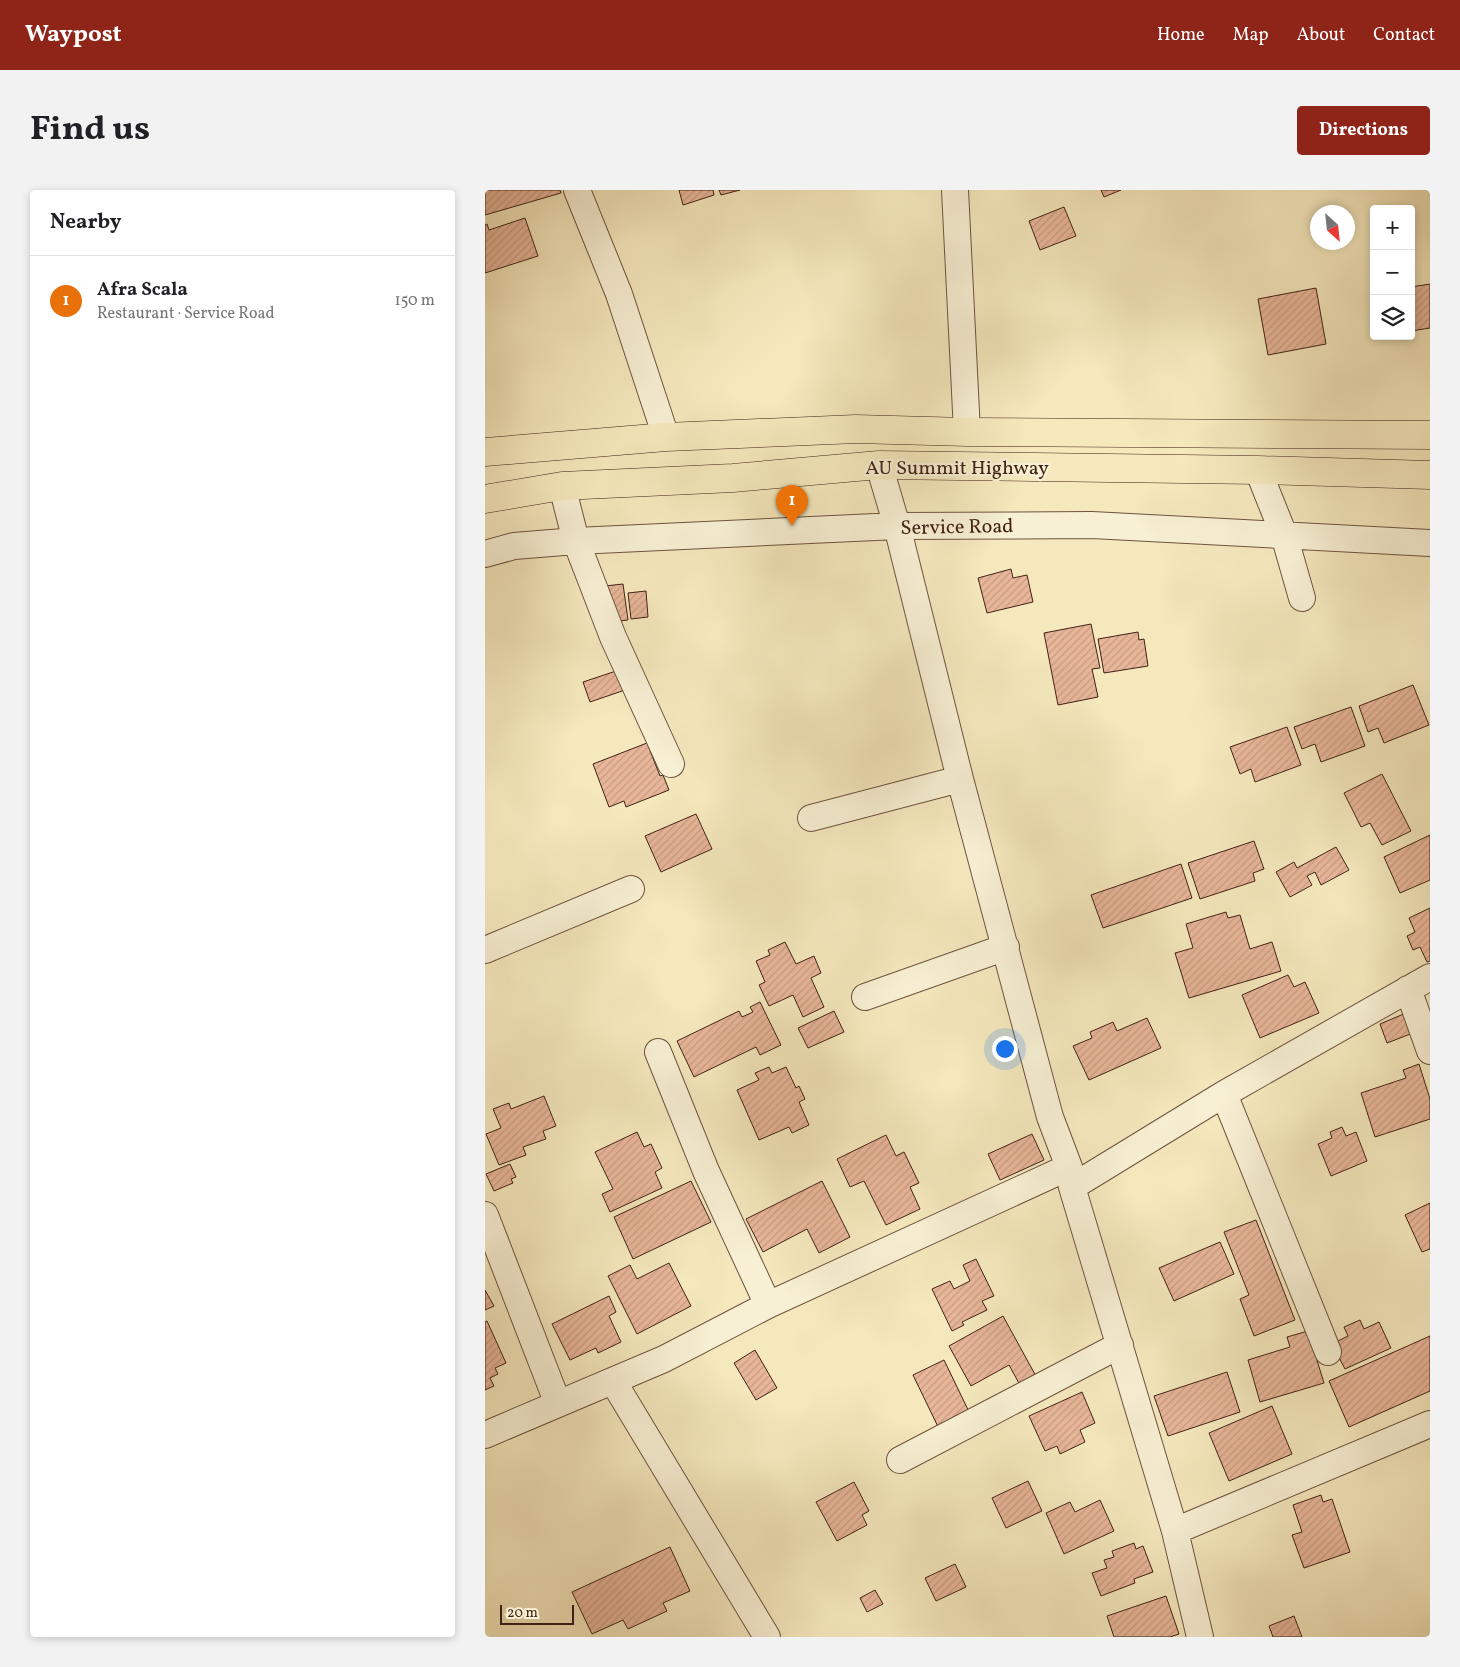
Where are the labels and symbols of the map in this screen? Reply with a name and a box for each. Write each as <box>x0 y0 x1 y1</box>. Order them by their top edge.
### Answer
north arrow <box>1310 205 1355 250</box>
street label: AU Summit Highway <box>865 455 1049 483</box>
pin: 1 <box>776 485 808 526</box>
street label: Service Road <box>900 513 1014 543</box>
your location <box>992 1036 1018 1062</box>
scale bar <box>500 1602 574 1625</box>

